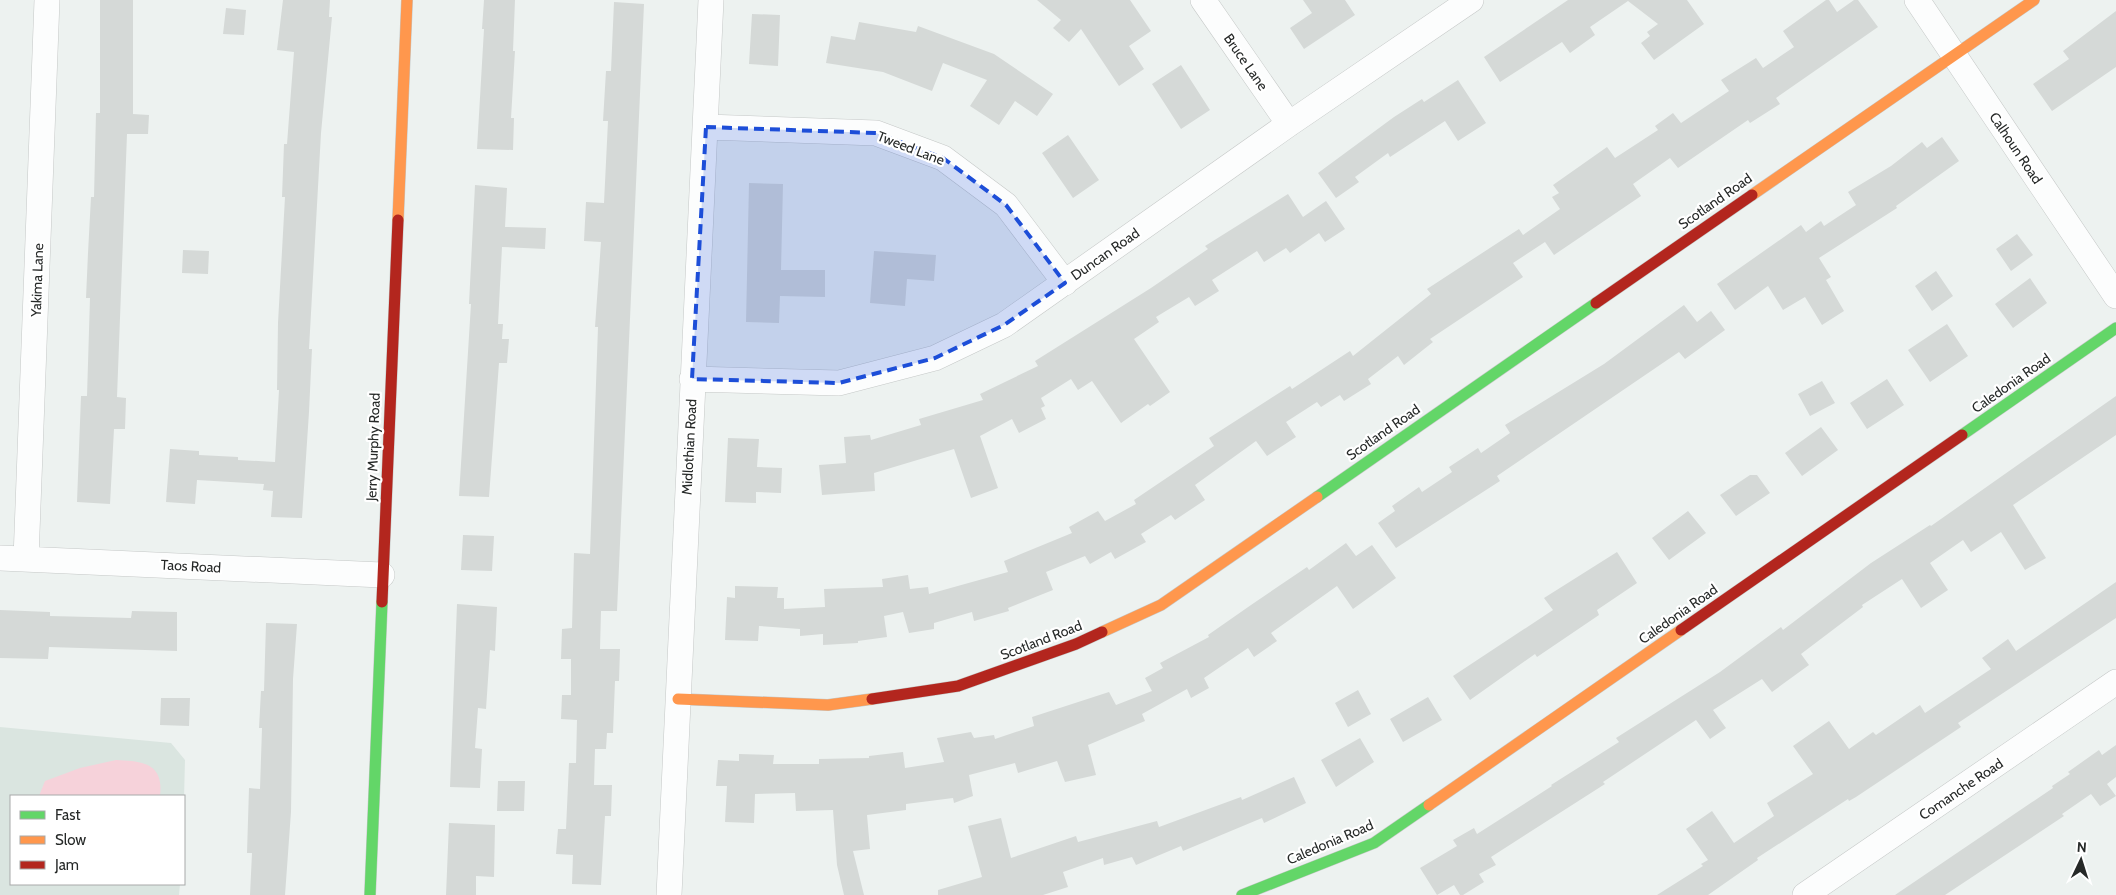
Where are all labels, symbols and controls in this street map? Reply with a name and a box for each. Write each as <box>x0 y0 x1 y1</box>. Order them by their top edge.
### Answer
street label: Bruce Lane <box>1220 30 1272 94</box>
street label: Calhoun Road <box>1985 109 2047 187</box>
street label: Tweed Lane <box>875 127 947 169</box>
street label: Scotland Road <box>1675 169 1755 233</box>
street label: Duncan Road <box>1067 224 1143 284</box>
street label: Yakima Lane <box>27 243 47 318</box>
street label: Caledonia Road <box>1968 349 2054 417</box>
street label: Jerry Murphy Road <box>362 393 384 502</box>
street label: Midlothian Road <box>677 399 701 495</box>
street label: Scotland Road <box>1343 400 1423 464</box>
street label: Taos Road <box>160 555 222 577</box>
street label: Caledonia Road <box>1635 580 1721 648</box>
street label: Scotland Road <box>998 616 1084 664</box>
street label: Comanche Road <box>1916 754 2006 824</box>
legend <box>10 795 185 885</box>
text: Fast <box>55 806 80 824</box>
street label: Caledonia Road <box>1284 816 1376 868</box>
text: Slow <box>55 831 86 849</box>
north arrow <box>2056 835 2106 885</box>
text: N <box>2076 838 2087 856</box>
text: Jam <box>54 856 79 874</box>

